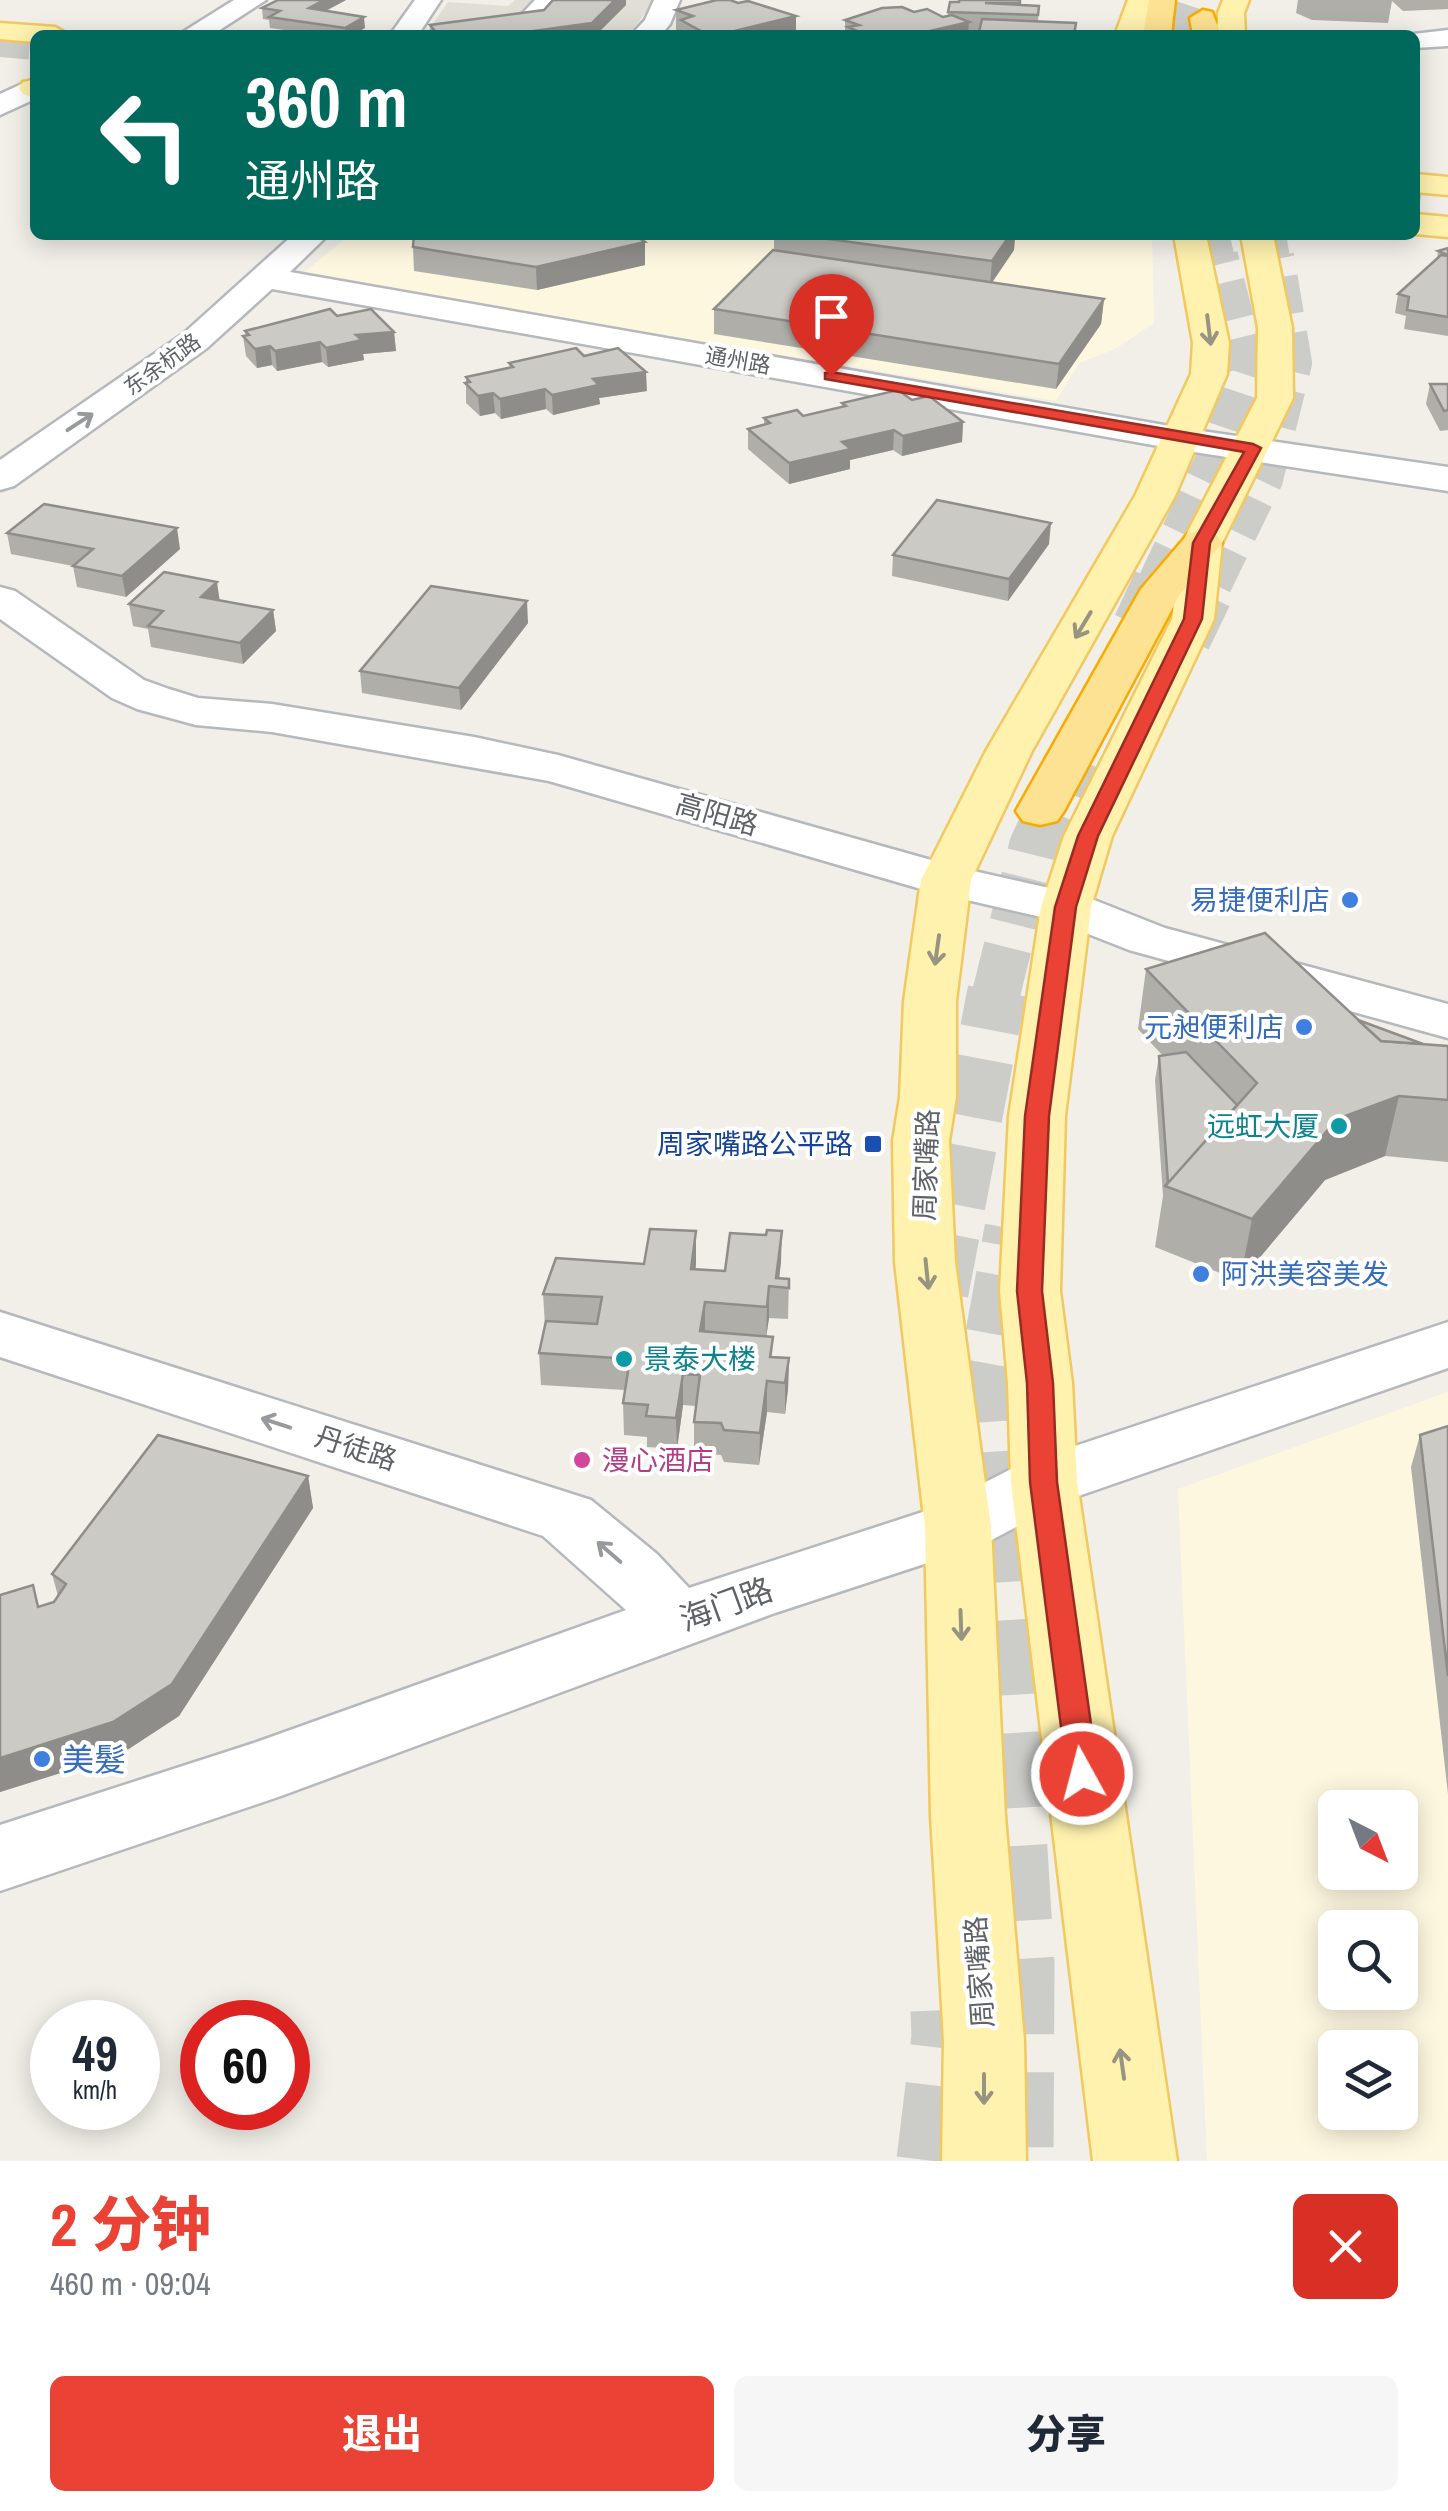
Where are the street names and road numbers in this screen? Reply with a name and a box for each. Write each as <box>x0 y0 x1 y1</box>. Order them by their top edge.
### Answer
street label: 东余杭路 <box>118 326 206 402</box>
street label: 通州路 <box>703 339 773 381</box>
street label: 高阳路 <box>671 784 763 844</box>
street label: 周家嘴路 <box>905 1108 947 1222</box>
street label: 丹徒路 <box>310 1417 402 1479</box>
street label: 海门路 <box>674 1567 778 1641</box>
street label: 周家嘴路 <box>956 1915 1002 2029</box>

